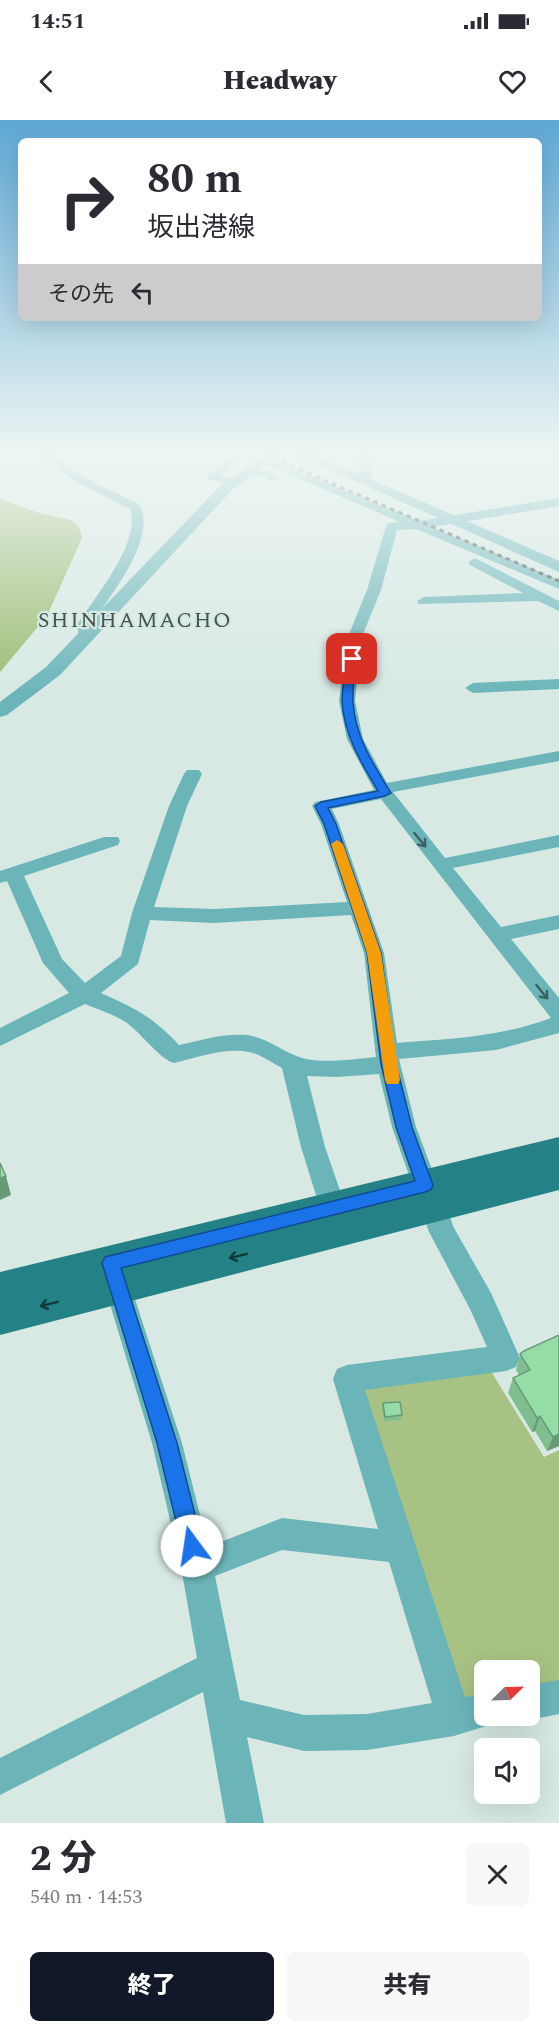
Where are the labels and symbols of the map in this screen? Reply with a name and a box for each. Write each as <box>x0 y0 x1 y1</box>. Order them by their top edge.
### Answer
district label: SHINHAMACHO <box>38 604 232 637</box>
pin <box>326 633 377 684</box>
one-way arrow <box>414 831 427 847</box>
one-way arrow <box>535 984 549 999</box>
one-way arrow <box>229 1251 248 1263</box>
one-way arrow <box>39 1298 58 1310</box>
position arrow <box>160 1514 224 1578</box>
north arrow <box>474 1660 540 1726</box>

